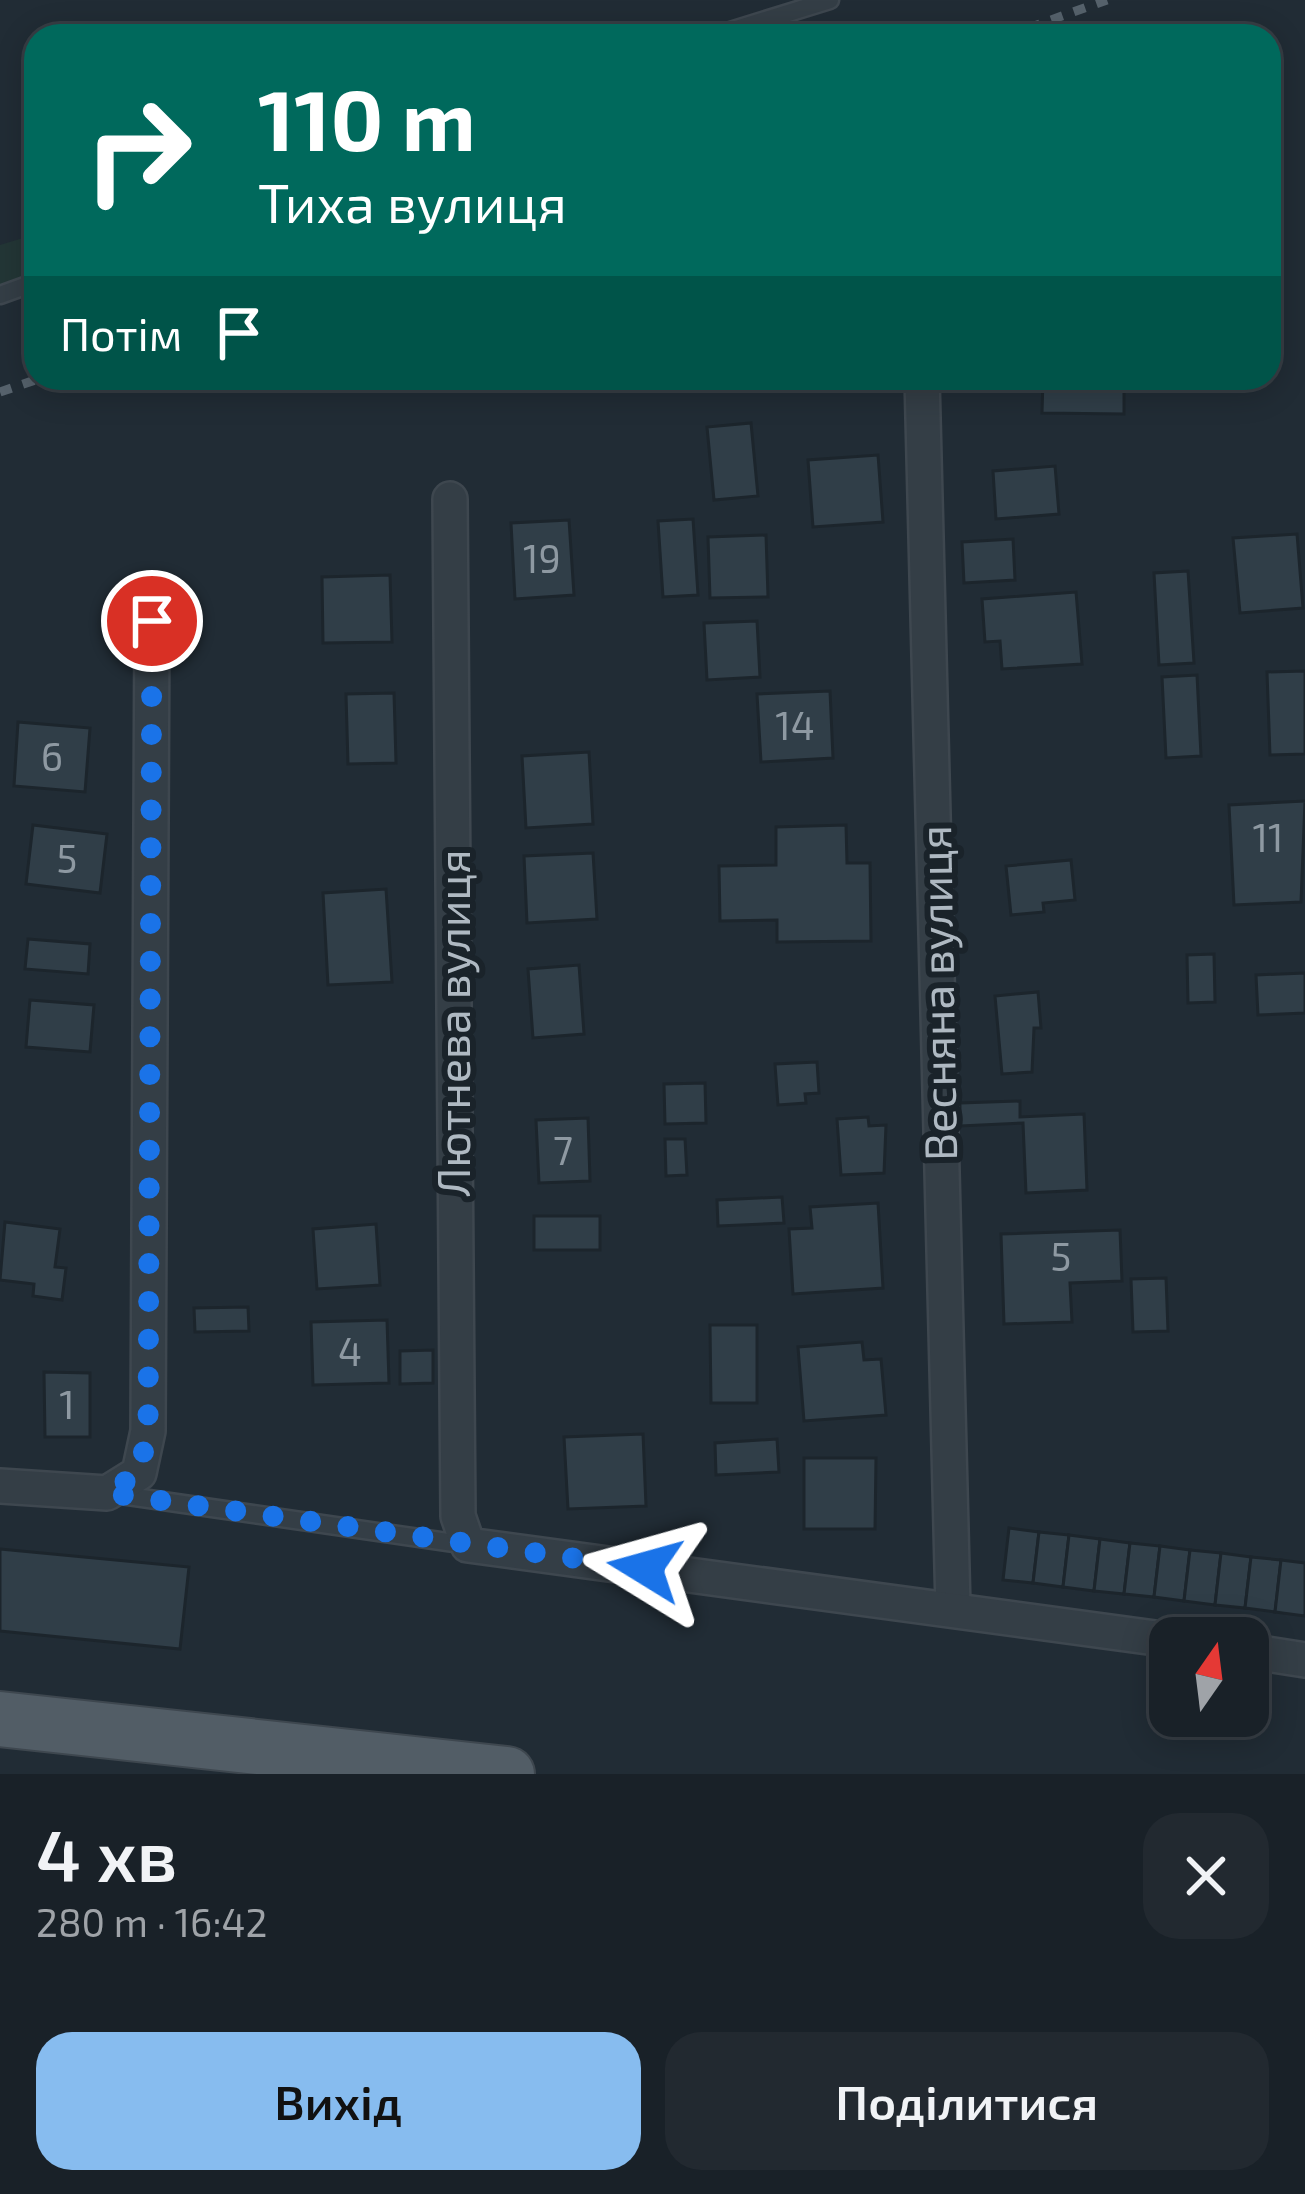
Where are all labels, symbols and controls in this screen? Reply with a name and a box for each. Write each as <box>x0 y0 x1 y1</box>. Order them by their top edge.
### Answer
text: 110 m <box>258 67 476 168</box>
icon: right <box>60 72 216 228</box>
text: Тиха вулиця <box>258 169 567 234</box>
icon: arrive <box>206 300 272 366</box>
text: Потім <box>60 306 182 360</box>
house number: 19 <box>523 534 561 581</box>
pin <box>101 570 203 672</box>
icon: arrive <box>119 588 185 654</box>
house number: 14 <box>775 701 815 748</box>
house number: 6 <box>41 732 63 779</box>
house number: 11 <box>1252 813 1284 860</box>
street label: Весняна вулиця <box>906 825 967 1161</box>
house number: 5 <box>57 834 77 881</box>
street label: Лютнева вулиця <box>425 849 480 1197</box>
house number: 7 <box>553 1126 573 1173</box>
house number: 5 <box>1051 1232 1071 1279</box>
house number: 4 <box>338 1327 362 1374</box>
house number: 1 <box>59 1380 75 1427</box>
position arrow <box>582 1505 708 1631</box>
north arrow <box>1149 1617 1269 1737</box>
map controls <box>1149 1617 1269 1737</box>
text: 4 хв <box>36 1810 177 1896</box>
button: close <box>1143 1813 1269 1939</box>
text: 280 m · 16:42 <box>36 1898 268 1945</box>
button: Вихід <box>36 2032 641 2170</box>
button: Поділитися <box>665 2032 1269 2170</box>

